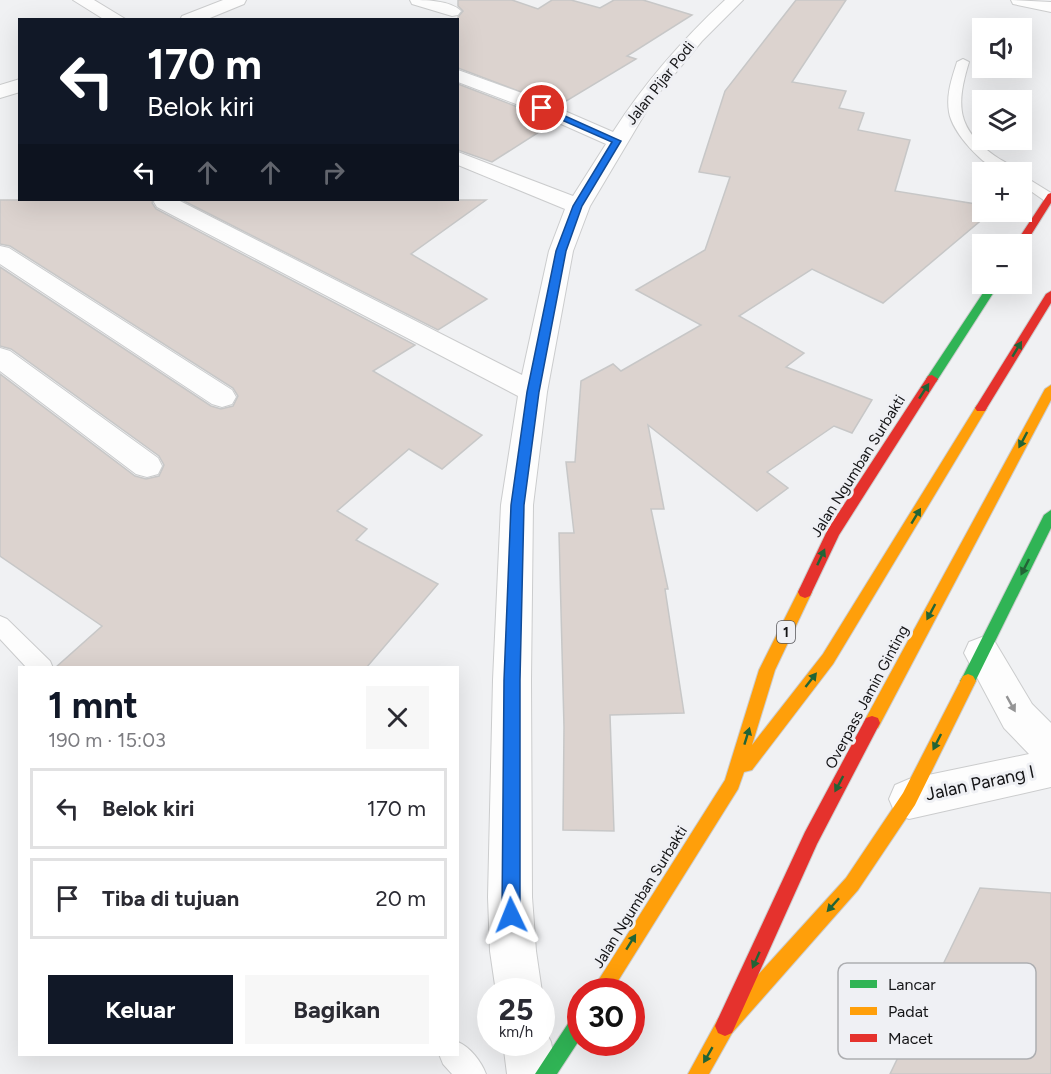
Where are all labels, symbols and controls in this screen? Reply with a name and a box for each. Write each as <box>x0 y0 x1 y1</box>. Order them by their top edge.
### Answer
map controls <box>972 18 1032 294</box>
button: sound <box>972 18 1032 78</box>
street label: Jalan Pijar Podi <box>622 38 698 128</box>
text: 170 m <box>147 39 262 90</box>
icon: left <box>48 42 126 120</box>
pin <box>516 82 567 133</box>
text: Belok kiri <box>147 90 254 123</box>
button: layers <box>972 90 1032 150</box>
icon: arrive <box>525 91 558 124</box>
icon: left <box>128 156 161 189</box>
icon: ahead <box>191 156 224 189</box>
icon: ahead <box>254 156 287 189</box>
icon: right <box>317 156 350 189</box>
button: + <box>972 162 1032 222</box>
button: − <box>972 234 1032 294</box>
one-way arrow <box>1012 341 1023 357</box>
one-way arrow <box>919 383 930 400</box>
street label: Jalan Ngumban Surbakti <box>807 392 909 540</box>
one-way arrow <box>1018 432 1028 449</box>
one-way arrow <box>910 508 921 524</box>
one-way arrow <box>817 548 826 565</box>
one-way arrow <box>1020 559 1030 576</box>
one-way arrow <box>926 604 936 621</box>
road number: 1 <box>777 621 795 643</box>
street label: Overpass Jamin Ginting <box>821 622 913 772</box>
one-way arrow <box>805 673 817 688</box>
text: 1 mnt <box>48 684 138 727</box>
button: close <box>366 686 429 749</box>
one-way arrow <box>1006 696 1016 713</box>
one-way arrow <box>743 727 752 745</box>
text: 190 m · 15:03 <box>48 728 166 752</box>
one-way arrow <box>933 733 942 750</box>
street label: Jalan Parang I <box>924 761 1036 805</box>
one-way arrow <box>835 776 844 793</box>
icon: left <box>51 792 84 825</box>
text: Belok kiri <box>102 795 195 822</box>
text: 170 m <box>367 795 426 822</box>
street label: Jalan Ngumban Surbakti <box>589 823 691 971</box>
icon: arrive <box>51 882 84 915</box>
position arrow <box>479 883 543 947</box>
text: Tiba di tujuan <box>102 885 239 912</box>
text: 20 m <box>375 885 426 912</box>
one-way arrow <box>827 897 840 912</box>
one-way arrow <box>626 934 637 950</box>
one-way arrow <box>751 952 760 969</box>
legend <box>838 963 1036 1059</box>
button: Keluar <box>48 975 233 1044</box>
button: Bagikan <box>245 975 429 1044</box>
text: Lancar <box>888 975 936 994</box>
speed limit sign: 30 <box>567 978 645 1056</box>
text: 25 <box>499 991 533 1028</box>
text: Padat <box>888 1002 929 1021</box>
text: km/h <box>499 1023 533 1041</box>
text: Macet <box>888 1029 933 1048</box>
one-way arrow <box>703 1047 714 1063</box>

